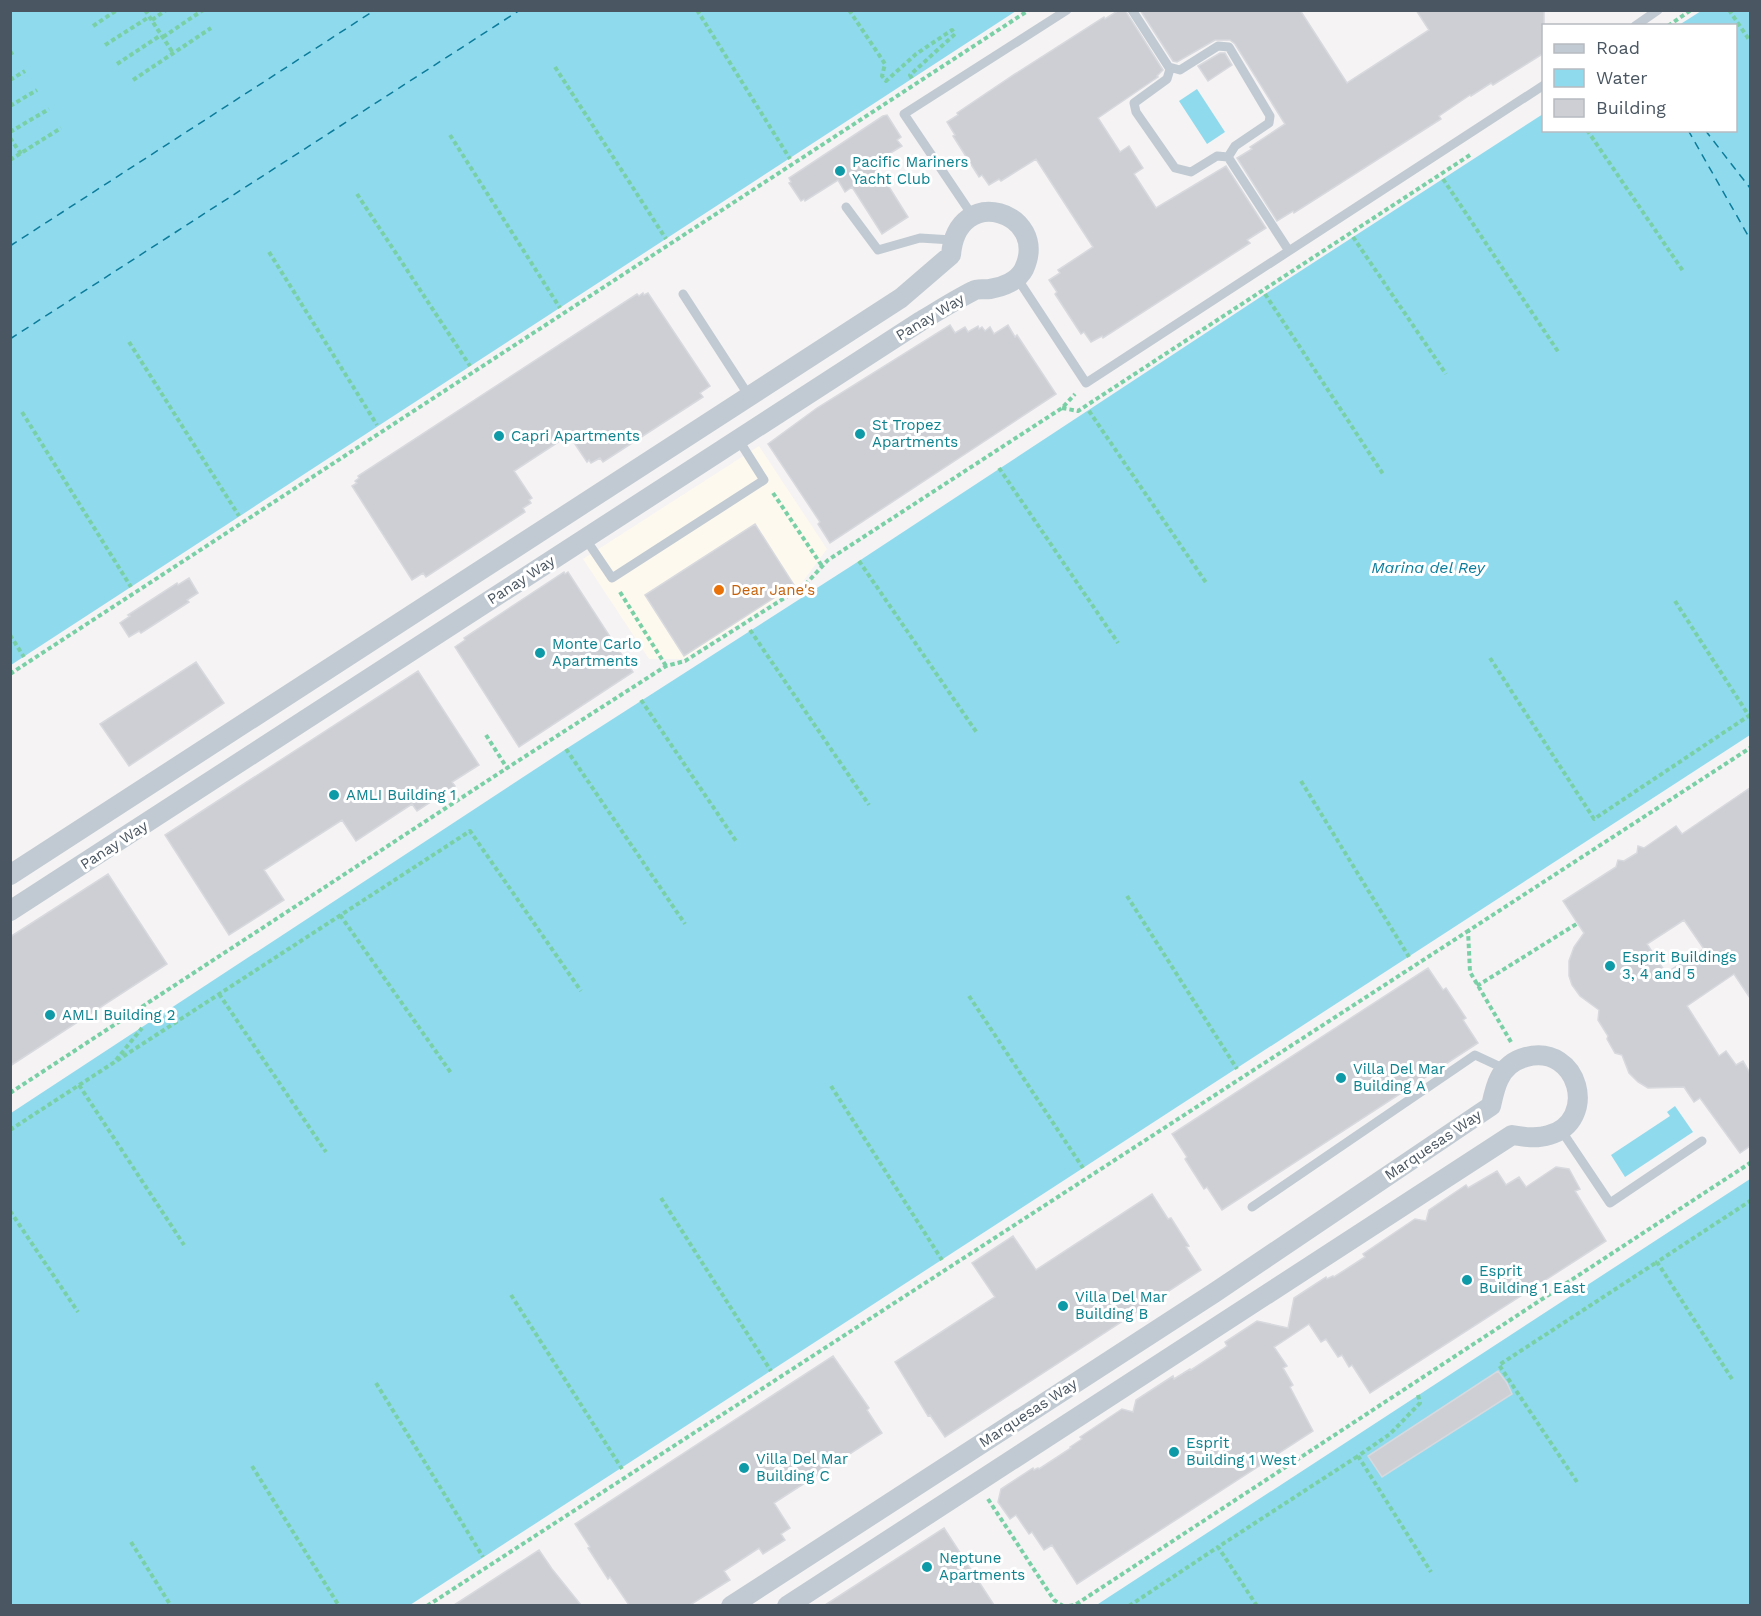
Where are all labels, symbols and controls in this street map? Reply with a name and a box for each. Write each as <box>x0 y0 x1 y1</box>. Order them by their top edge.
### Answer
legend <box>1542 24 1737 132</box>
text: Road <box>1596 37 1640 58</box>
text: Water <box>1596 67 1648 88</box>
text: Building <box>1596 97 1666 118</box>
place label: Pacific Mariners Yacht Club <box>852 153 968 188</box>
marker: Pacific Mariners Yacht Club <box>833 164 847 178</box>
street label: Panay Way <box>892 289 968 344</box>
place label: St Tropez Apartments <box>872 416 958 451</box>
place label: Capri Apartments <box>511 427 640 445</box>
marker: St Tropez Apartments <box>853 427 867 441</box>
marker: Capri Apartments <box>492 429 506 443</box>
street label: Panay Way <box>484 551 558 608</box>
water label: Marina del Rey <box>1371 558 1486 577</box>
place label: Dear Jane's <box>731 581 815 599</box>
marker: Dear Jane's <box>712 583 726 597</box>
place label: Monte Carlo Apartments <box>552 635 641 670</box>
marker: Monte Carlo Apartments <box>533 646 547 660</box>
place label: AMLI Building 1 <box>346 786 456 804</box>
marker: AMLI Building 1 <box>327 788 341 802</box>
street label: Panay Way <box>77 816 151 873</box>
place label: Esprit Buildings 3, 4 and 5 <box>1622 948 1737 983</box>
marker: Esprit Buildings 3, 4 and 5 <box>1603 959 1617 973</box>
place label: AMLI Building 2 <box>62 1006 175 1024</box>
marker: AMLI Building 2 <box>43 1008 57 1022</box>
place label: Villa Del Mar Building A <box>1353 1060 1445 1095</box>
marker: Villa Del Mar Building A <box>1334 1071 1348 1085</box>
street label: Marquesas Way <box>1381 1106 1485 1184</box>
place label: Esprit Building 1 East <box>1479 1262 1586 1297</box>
marker: Esprit Building 1 East <box>1460 1273 1474 1287</box>
place label: Villa Del Mar Building B <box>1075 1288 1167 1323</box>
marker: Villa Del Mar Building B <box>1056 1299 1070 1313</box>
street label: Marquesas Way <box>976 1375 1081 1451</box>
place label: Esprit Building 1 West <box>1186 1434 1297 1469</box>
marker: Esprit Building 1 West <box>1167 1445 1181 1459</box>
place label: Villa Del Mar Building C <box>756 1450 848 1485</box>
marker: Villa Del Mar Building C <box>737 1461 751 1475</box>
place label: Neptune Apartments <box>939 1549 1025 1584</box>
marker: Neptune Apartments <box>920 1560 934 1574</box>

